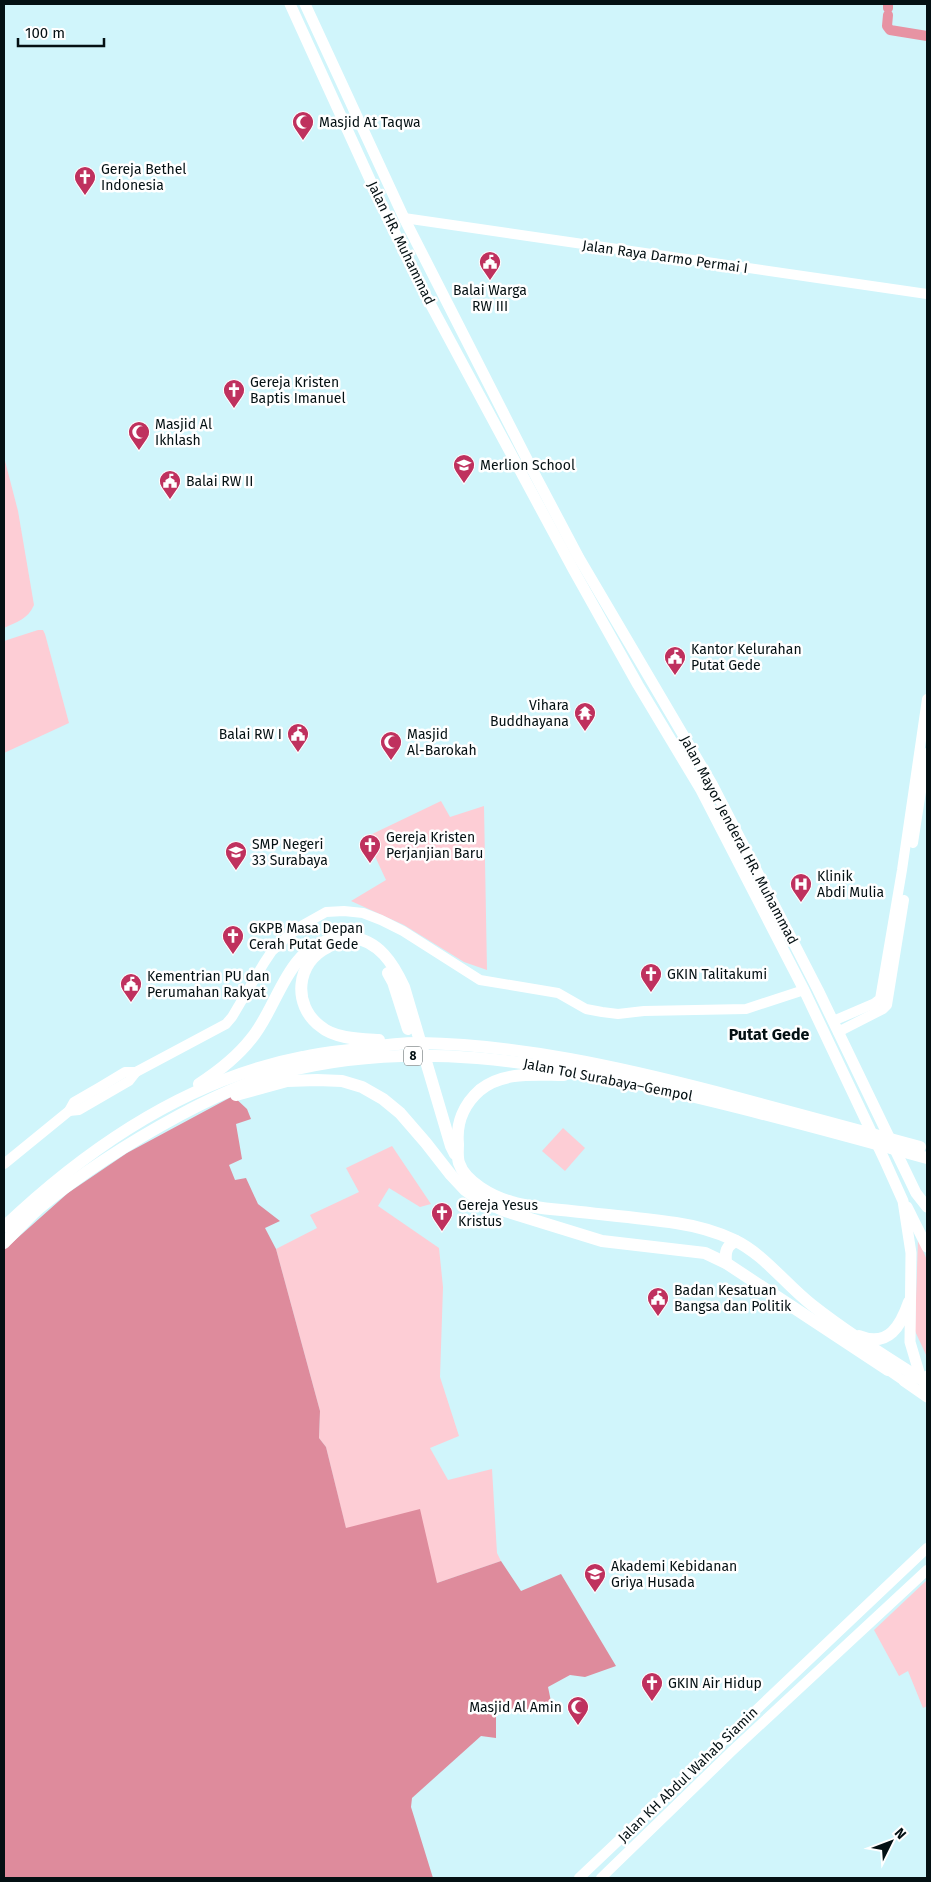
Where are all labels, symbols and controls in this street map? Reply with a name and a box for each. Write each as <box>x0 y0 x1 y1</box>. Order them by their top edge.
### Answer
scale bar <box>18 15 104 47</box>
text: 100 m <box>25 24 65 42</box>
mosque icon: Masjid At Taqwa <box>291 110 315 141</box>
place label: Masjid At Taqwa <box>319 114 421 131</box>
place label: Gereja Bethel Indonesia <box>101 161 186 194</box>
church icon: Gereja Bethel Indonesia <box>73 165 97 196</box>
street label: Jalan HR. Muhammad <box>364 179 438 307</box>
street label: Jalan Raya Darmo Permai I <box>581 237 749 277</box>
public building icon: Balai Warga RW III <box>478 250 502 281</box>
place label: Balai Warga RW III <box>453 282 527 315</box>
place label: Gereja Kristen Baptis Imanuel <box>250 374 346 407</box>
church icon: Gereja Kristen Baptis Imanuel <box>222 378 246 409</box>
place label: Masjid Al Ikhlash <box>155 416 212 449</box>
mosque icon: Masjid Al Ikhlash <box>127 420 151 451</box>
school or university icon: Merlion School <box>452 453 476 484</box>
place label: Merlion School <box>480 457 575 474</box>
public building icon: Balai RW II <box>158 469 182 500</box>
place label: Balai RW II <box>186 473 253 490</box>
place label: Kantor Kelurahan Putat Gede <box>691 641 802 674</box>
public building icon: Kantor Kelurahan Putat Gede <box>663 645 687 676</box>
place label: Vihara Buddhayana <box>490 697 569 730</box>
temple icon: Vihara Buddhayana <box>573 701 597 732</box>
public building icon: Balai RW I <box>286 722 310 753</box>
place label: Balai RW I <box>219 726 282 743</box>
place label: Masjid Al-Barokah <box>407 726 477 759</box>
mosque icon: Masjid Al-Barokah <box>379 730 403 761</box>
street label: Jalan Mayor Jenderal HR. Muhammad <box>677 733 801 947</box>
place label: Gereja Kristen Perjanjian Baru <box>386 829 483 862</box>
church icon: Gereja Kristen Perjanjian Baru <box>358 833 382 864</box>
place label: SMP Negeri 33 Surabaya <box>252 836 328 869</box>
school or university icon: SMP Negeri 33 Surabaya <box>224 840 248 871</box>
place label: Klinik Abdi Mulia <box>817 868 884 901</box>
hospital icon: Klinik Abdi Mulia <box>789 872 813 903</box>
place label: GKPB Masa Depan Cerah Putat Gede <box>249 920 363 953</box>
church icon: GKPB Masa Depan Cerah Putat Gede <box>221 924 245 955</box>
church icon: GKIN Talitakumi <box>639 962 663 993</box>
place label: GKIN Talitakumi <box>667 966 767 983</box>
place label: Kementrian PU dan Perumahan Rakyat <box>147 968 270 1001</box>
public building icon: Kementrian PU dan Perumahan Rakyat <box>119 972 143 1003</box>
district label: Putat Gede <box>729 1025 809 1044</box>
road number: 8 <box>404 1046 422 1066</box>
street label: Jalan Tol Surabaya–Gempol <box>522 1055 694 1105</box>
place label: Gereja Yesus Kristus <box>458 1197 539 1230</box>
church icon: Gereja Yesus Kristus <box>430 1201 454 1232</box>
place label: Badan Kesatuan Bangsa dan Politik <box>674 1282 792 1315</box>
public building icon: Badan Kesatuan Bangsa dan Politik <box>646 1286 670 1317</box>
place label: Akademi Kebidanan Griya Husada <box>611 1558 737 1591</box>
school or university icon: Akademi Kebidanan Griya Husada <box>583 1562 607 1593</box>
church icon: GKIN Air Hidup <box>640 1671 664 1702</box>
place label: GKIN Air Hidup <box>668 1675 762 1692</box>
mosque icon: Masjid Al Amin <box>566 1695 590 1726</box>
place label: Masjid Al Amin <box>469 1699 562 1716</box>
street label: Jalan KH Abdul Wahab Siamin <box>615 1704 761 1846</box>
north arrow <box>866 1817 916 1867</box>
text: N <box>891 1824 910 1843</box>

